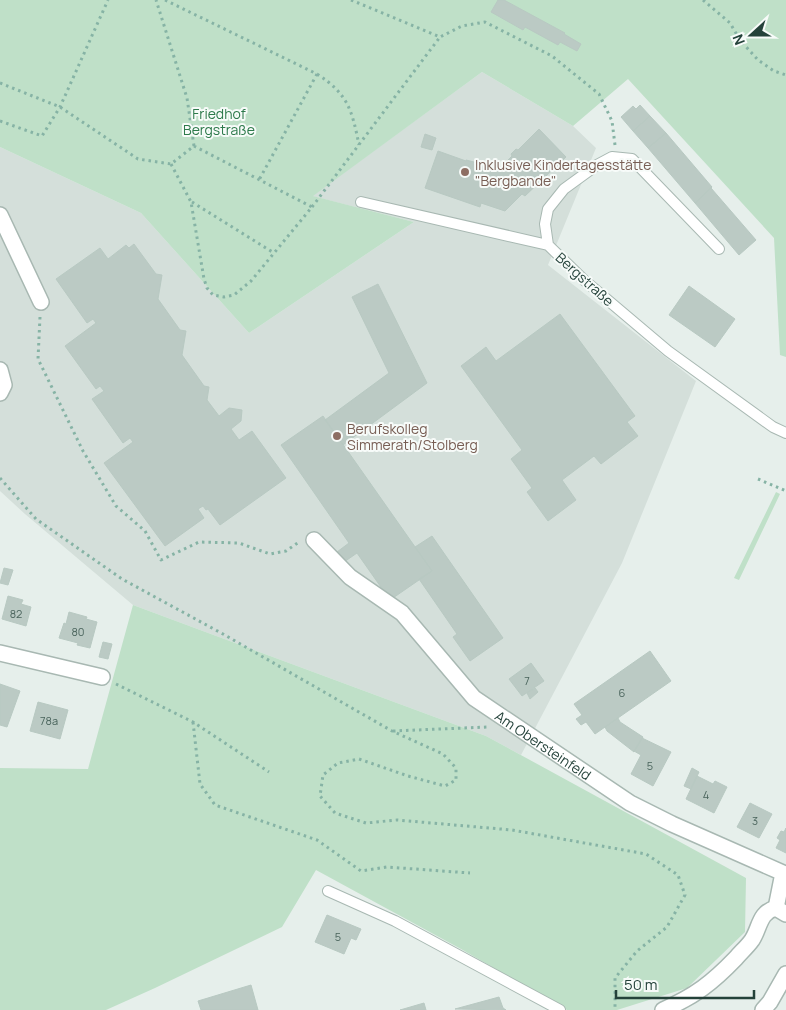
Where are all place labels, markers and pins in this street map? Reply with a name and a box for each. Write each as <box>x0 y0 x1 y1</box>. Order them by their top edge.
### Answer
place label: Inklusive Kindertagesstätte "Bergbande" <box>475 155 651 190</box>
marker: Inklusive Kindertagesstätte "Bergbande" <box>459 166 471 178</box>
place label: Berufskolleg Simmerath/Stolberg <box>347 419 478 454</box>
marker: Berufskolleg Simmerath/Stolberg <box>331 430 343 442</box>

